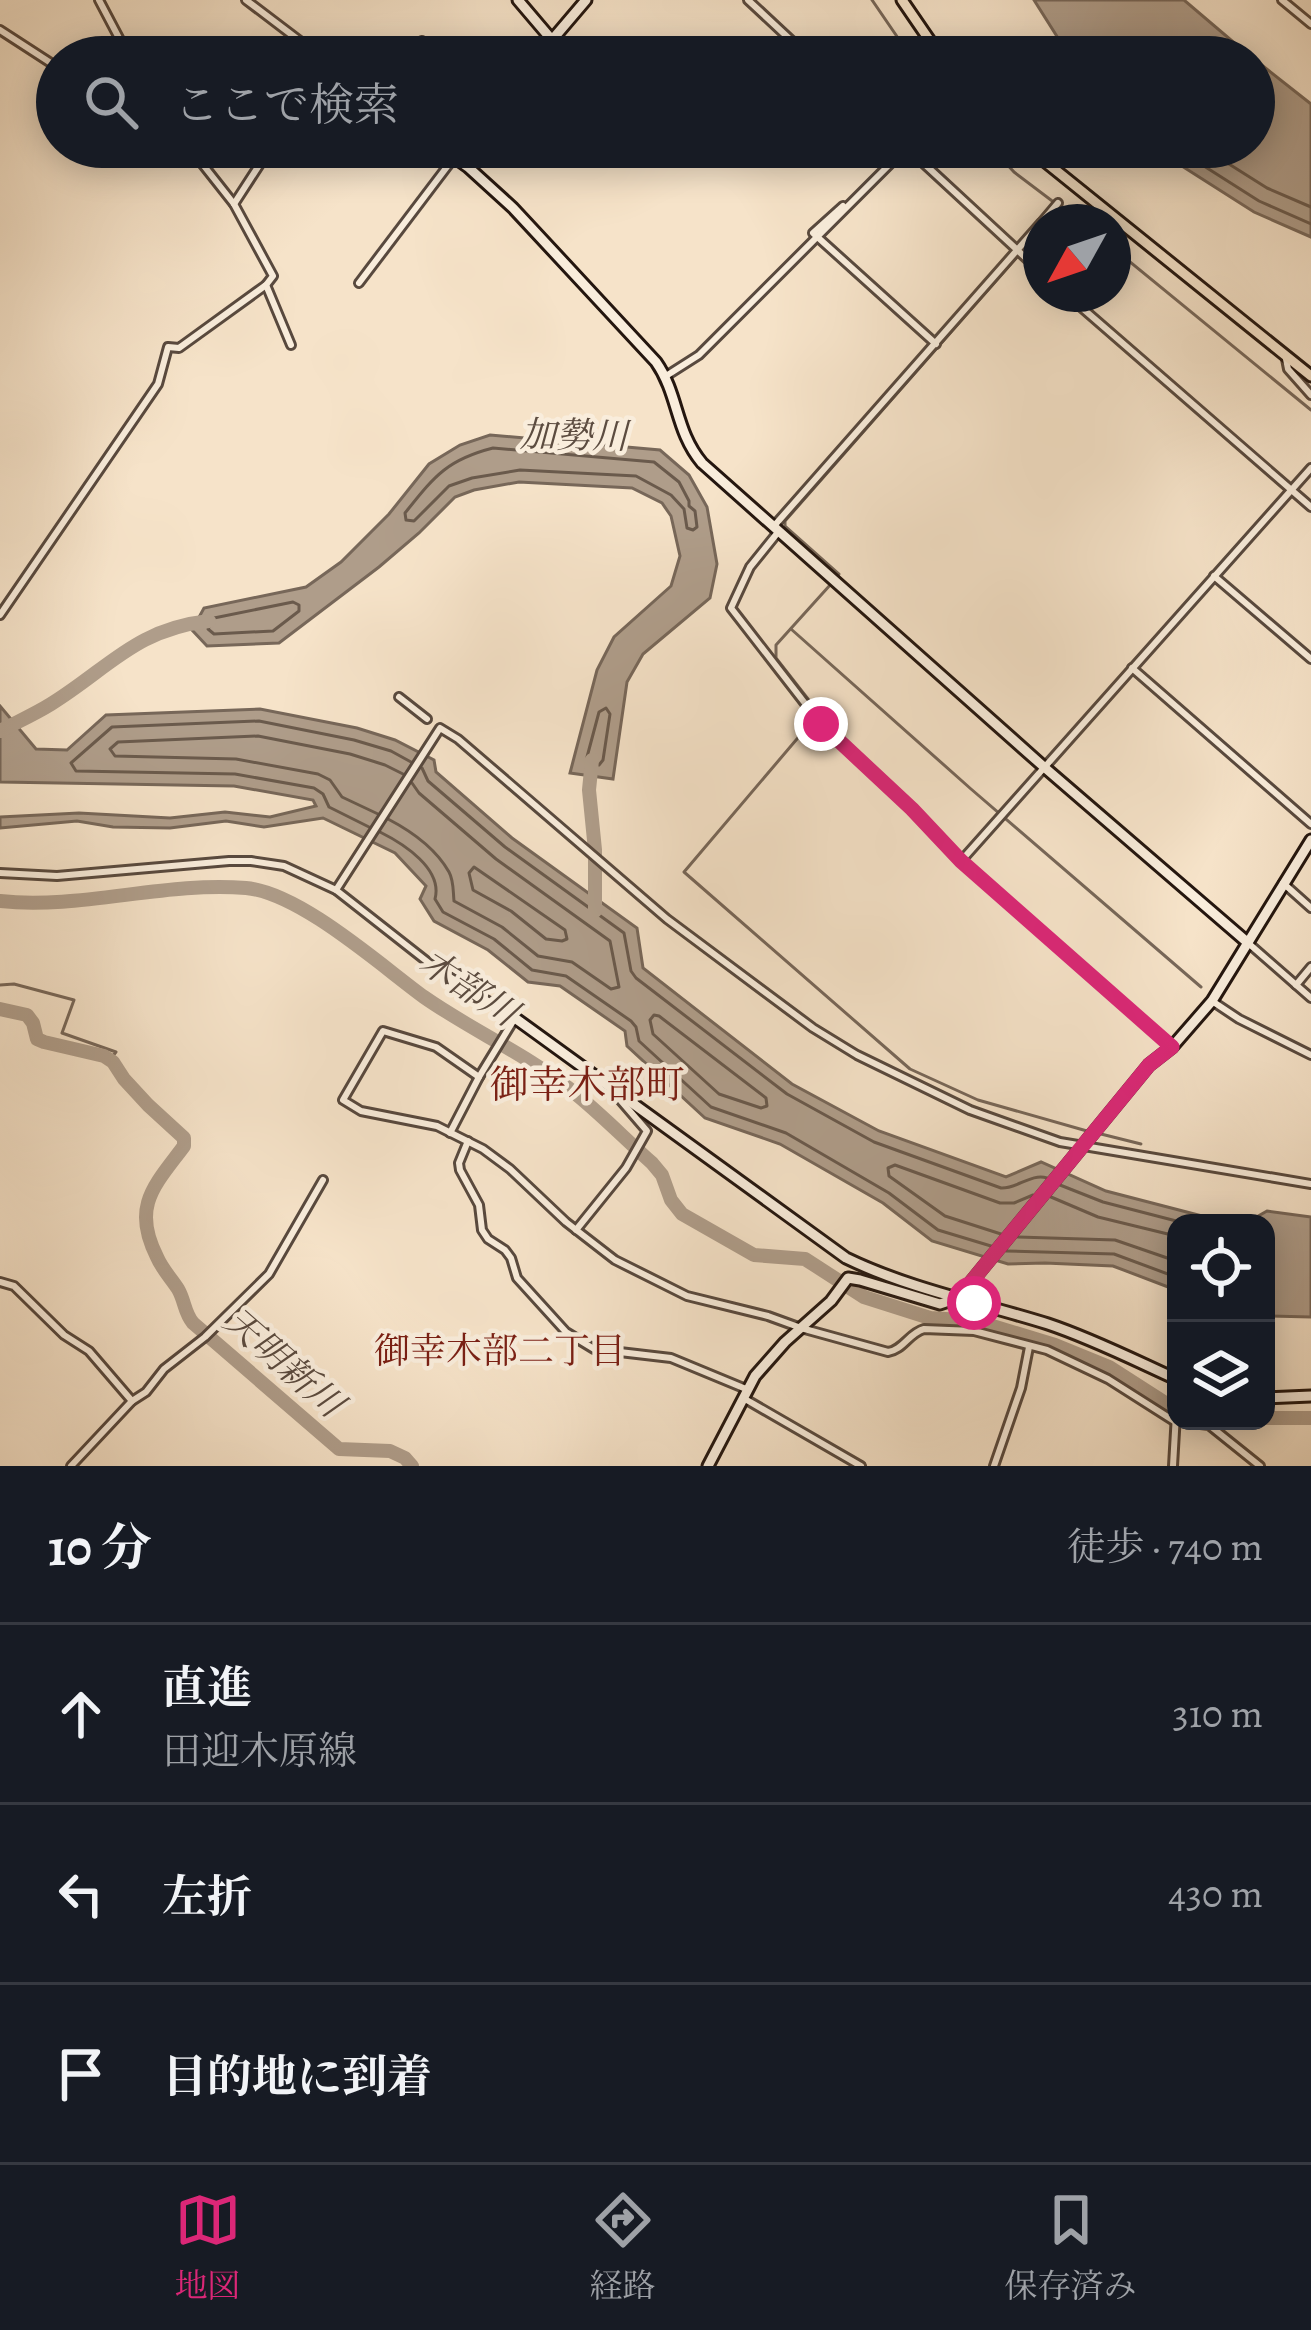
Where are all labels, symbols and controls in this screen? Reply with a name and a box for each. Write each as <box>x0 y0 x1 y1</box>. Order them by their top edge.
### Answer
search box <box>36 36 1275 168</box>
icon: search <box>78 69 144 135</box>
text: ここで検索 <box>174 74 399 136</box>
north arrow <box>1023 204 1131 312</box>
water label: 加勢川 <box>520 410 632 461</box>
route end <box>794 697 848 751</box>
water label: 木部川 <box>410 937 531 1039</box>
district label: 御幸木部町 <box>489 1058 685 1111</box>
map controls <box>1167 1214 1275 1430</box>
button: locate <box>1167 1214 1275 1322</box>
route start <box>947 1276 1001 1330</box>
water label: 天明新川 <box>214 1296 357 1430</box>
button: layers <box>1167 1322 1275 1430</box>
district label: 御幸木部二丁目 <box>374 1326 626 1375</box>
text: 10 分 <box>48 1513 152 1583</box>
text: 徒歩 · 740 m <box>1067 1520 1263 1573</box>
text: 直進 <box>162 1657 252 1719</box>
icon: ahead <box>48 1681 114 1747</box>
text: 310 m <box>1172 1687 1263 1740</box>
text: 田迎木原線 <box>162 1724 357 1777</box>
icon: left <box>48 1861 114 1927</box>
text: 左折 <box>162 1866 252 1928</box>
text: 430 m <box>1168 1867 1263 1920</box>
icon: arrive <box>48 2041 114 2107</box>
text: 目的地に到着 <box>162 2046 432 2108</box>
tab: 地図 <box>175 2187 241 2308</box>
tab: 経路 <box>590 2187 656 2308</box>
tab: 保存済み <box>1005 2187 1137 2308</box>

